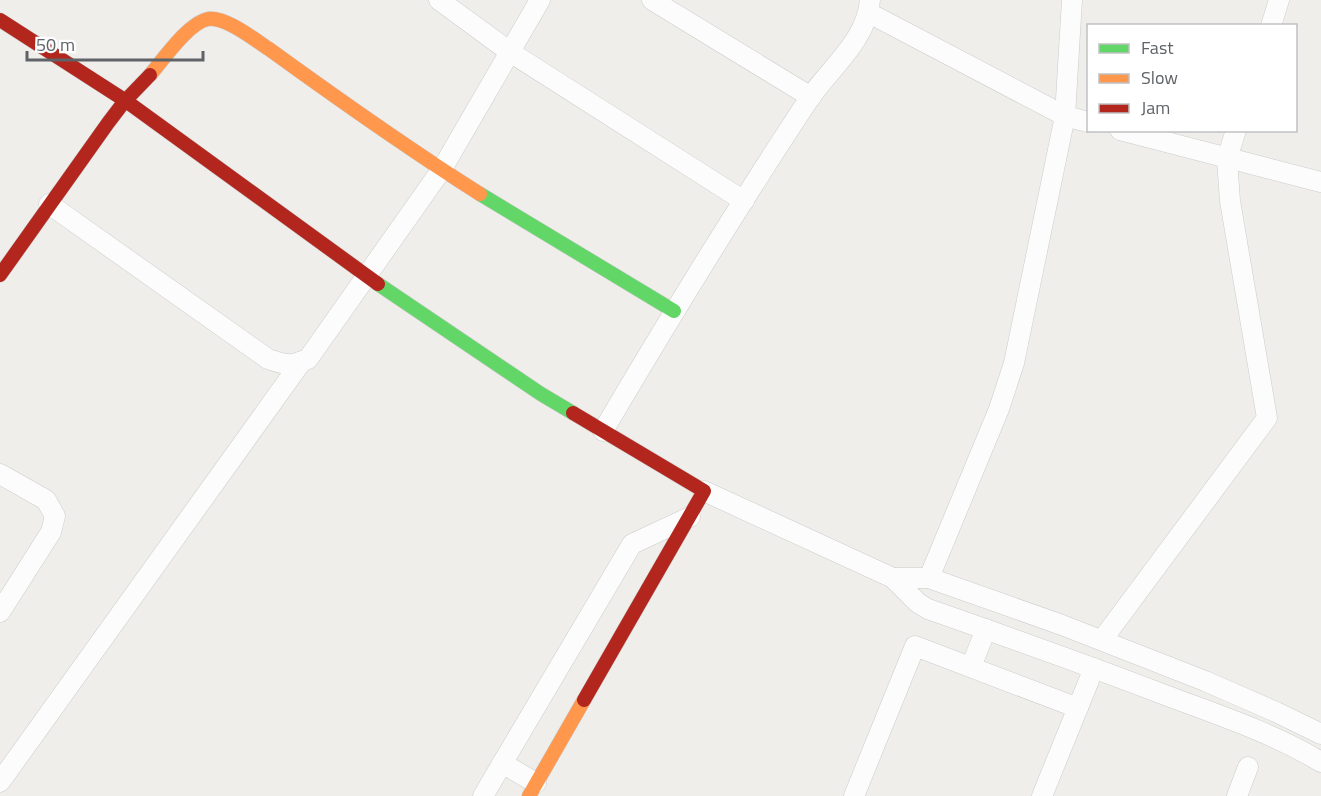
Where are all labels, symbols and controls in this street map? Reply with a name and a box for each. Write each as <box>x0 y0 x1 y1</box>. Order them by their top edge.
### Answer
scale bar <box>27 24 202 62</box>
legend <box>1087 24 1297 132</box>
text: 50 m <box>36 31 75 58</box>
text: Fast <box>1141 34 1174 61</box>
text: Slow <box>1141 64 1178 91</box>
text: Jam <box>1141 94 1170 121</box>

